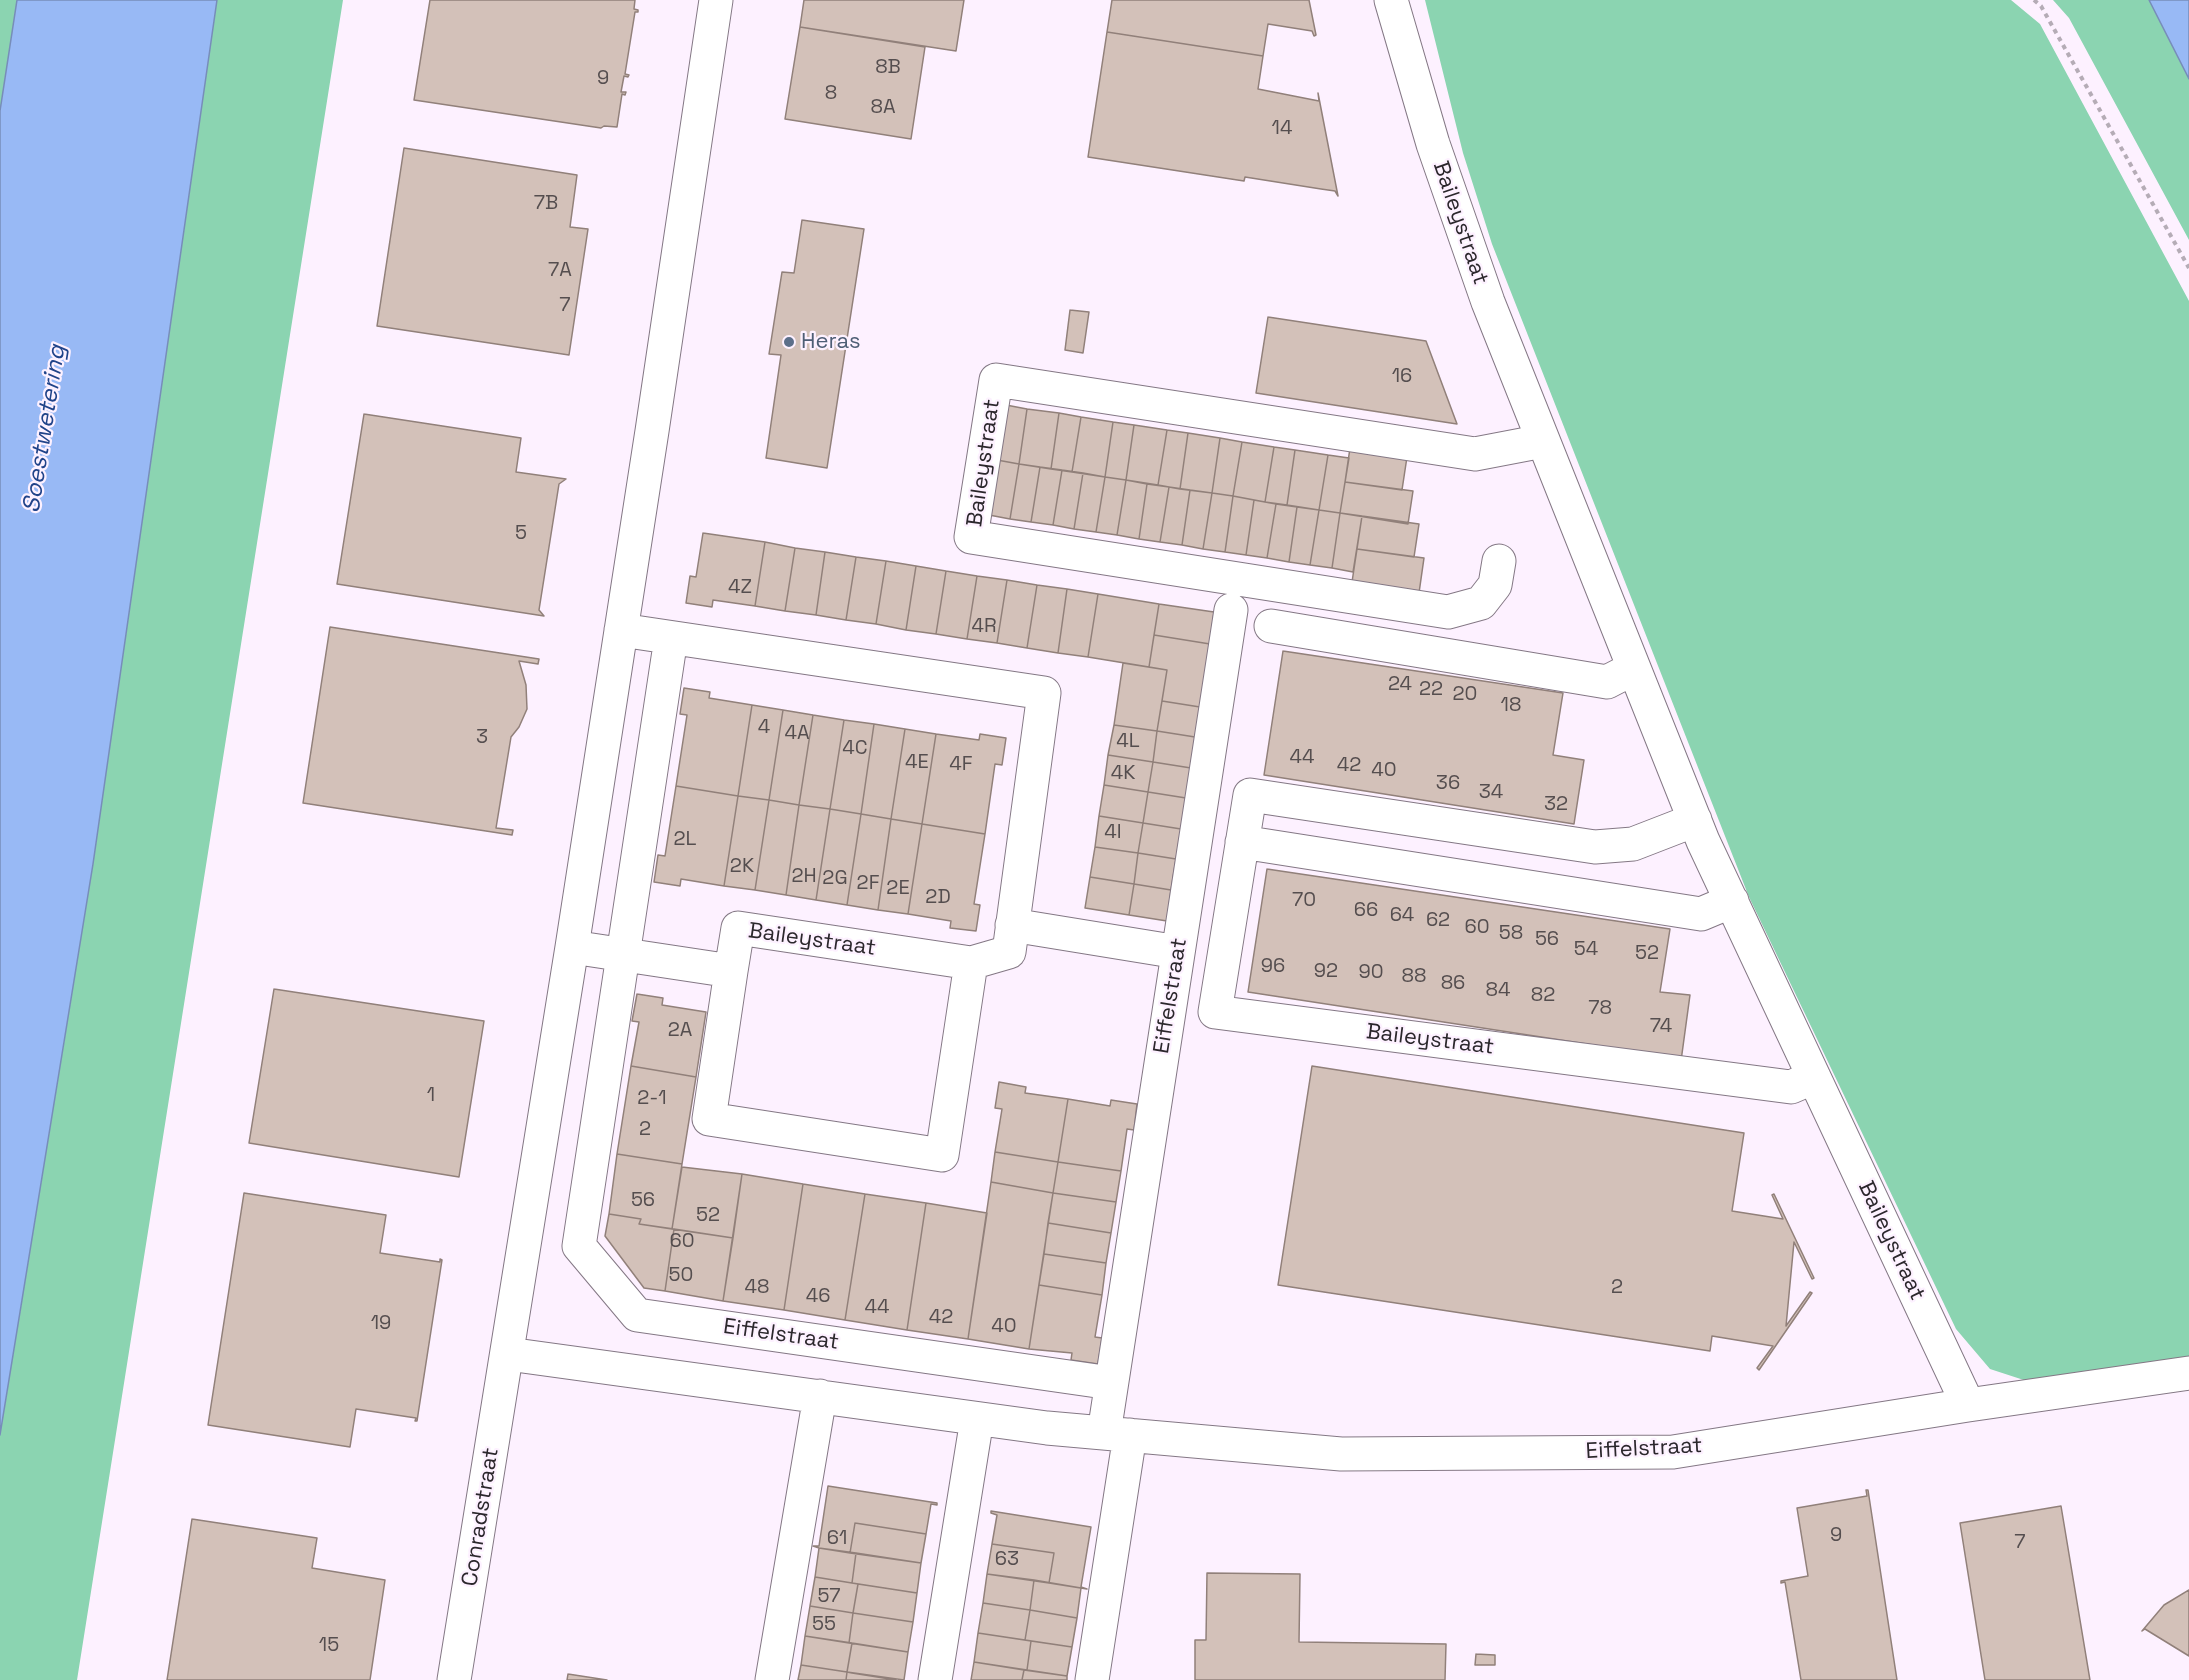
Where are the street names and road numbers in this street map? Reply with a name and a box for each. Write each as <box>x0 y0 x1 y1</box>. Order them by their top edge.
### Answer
street label: Baileystraat <box>1427 158 1493 288</box>
street label: Baileystraat <box>962 398 1006 528</box>
street label: Baileystraat <box>747 918 877 962</box>
street label: Eiffelstraat <box>1149 936 1193 1056</box>
street label: Baileystraat <box>1365 1019 1495 1061</box>
street label: Baileystraat <box>1852 1177 1930 1305</box>
street label: Eiffelstraat <box>721 1314 841 1356</box>
street label: Eiffelstraat <box>1585 1433 1703 1465</box>
street label: Conradstraat <box>457 1446 505 1588</box>

